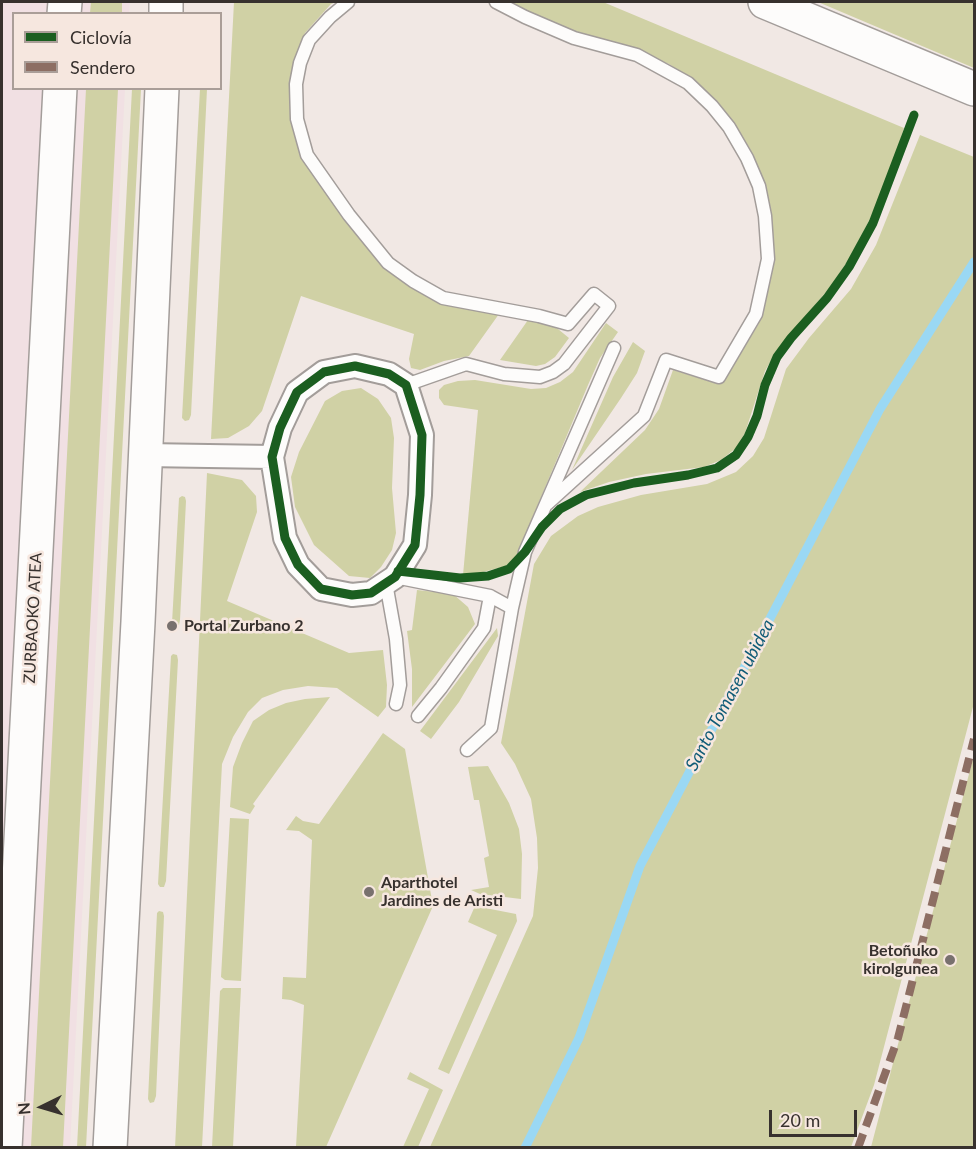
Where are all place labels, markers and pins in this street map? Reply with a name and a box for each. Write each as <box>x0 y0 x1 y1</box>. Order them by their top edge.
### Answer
place label: Portal Zurbano 2 <box>184 616 304 636</box>
marker: Portal Zurbano 2 <box>165 619 179 633</box>
place label: Aparthotel Jardines de Aristi <box>381 873 503 911</box>
marker: Aparthotel Jardines de Aristi <box>362 885 376 899</box>
place label: Betoñuko kirolgunea <box>863 941 938 979</box>
marker: Betoñuko kirolgunea <box>943 953 957 967</box>

